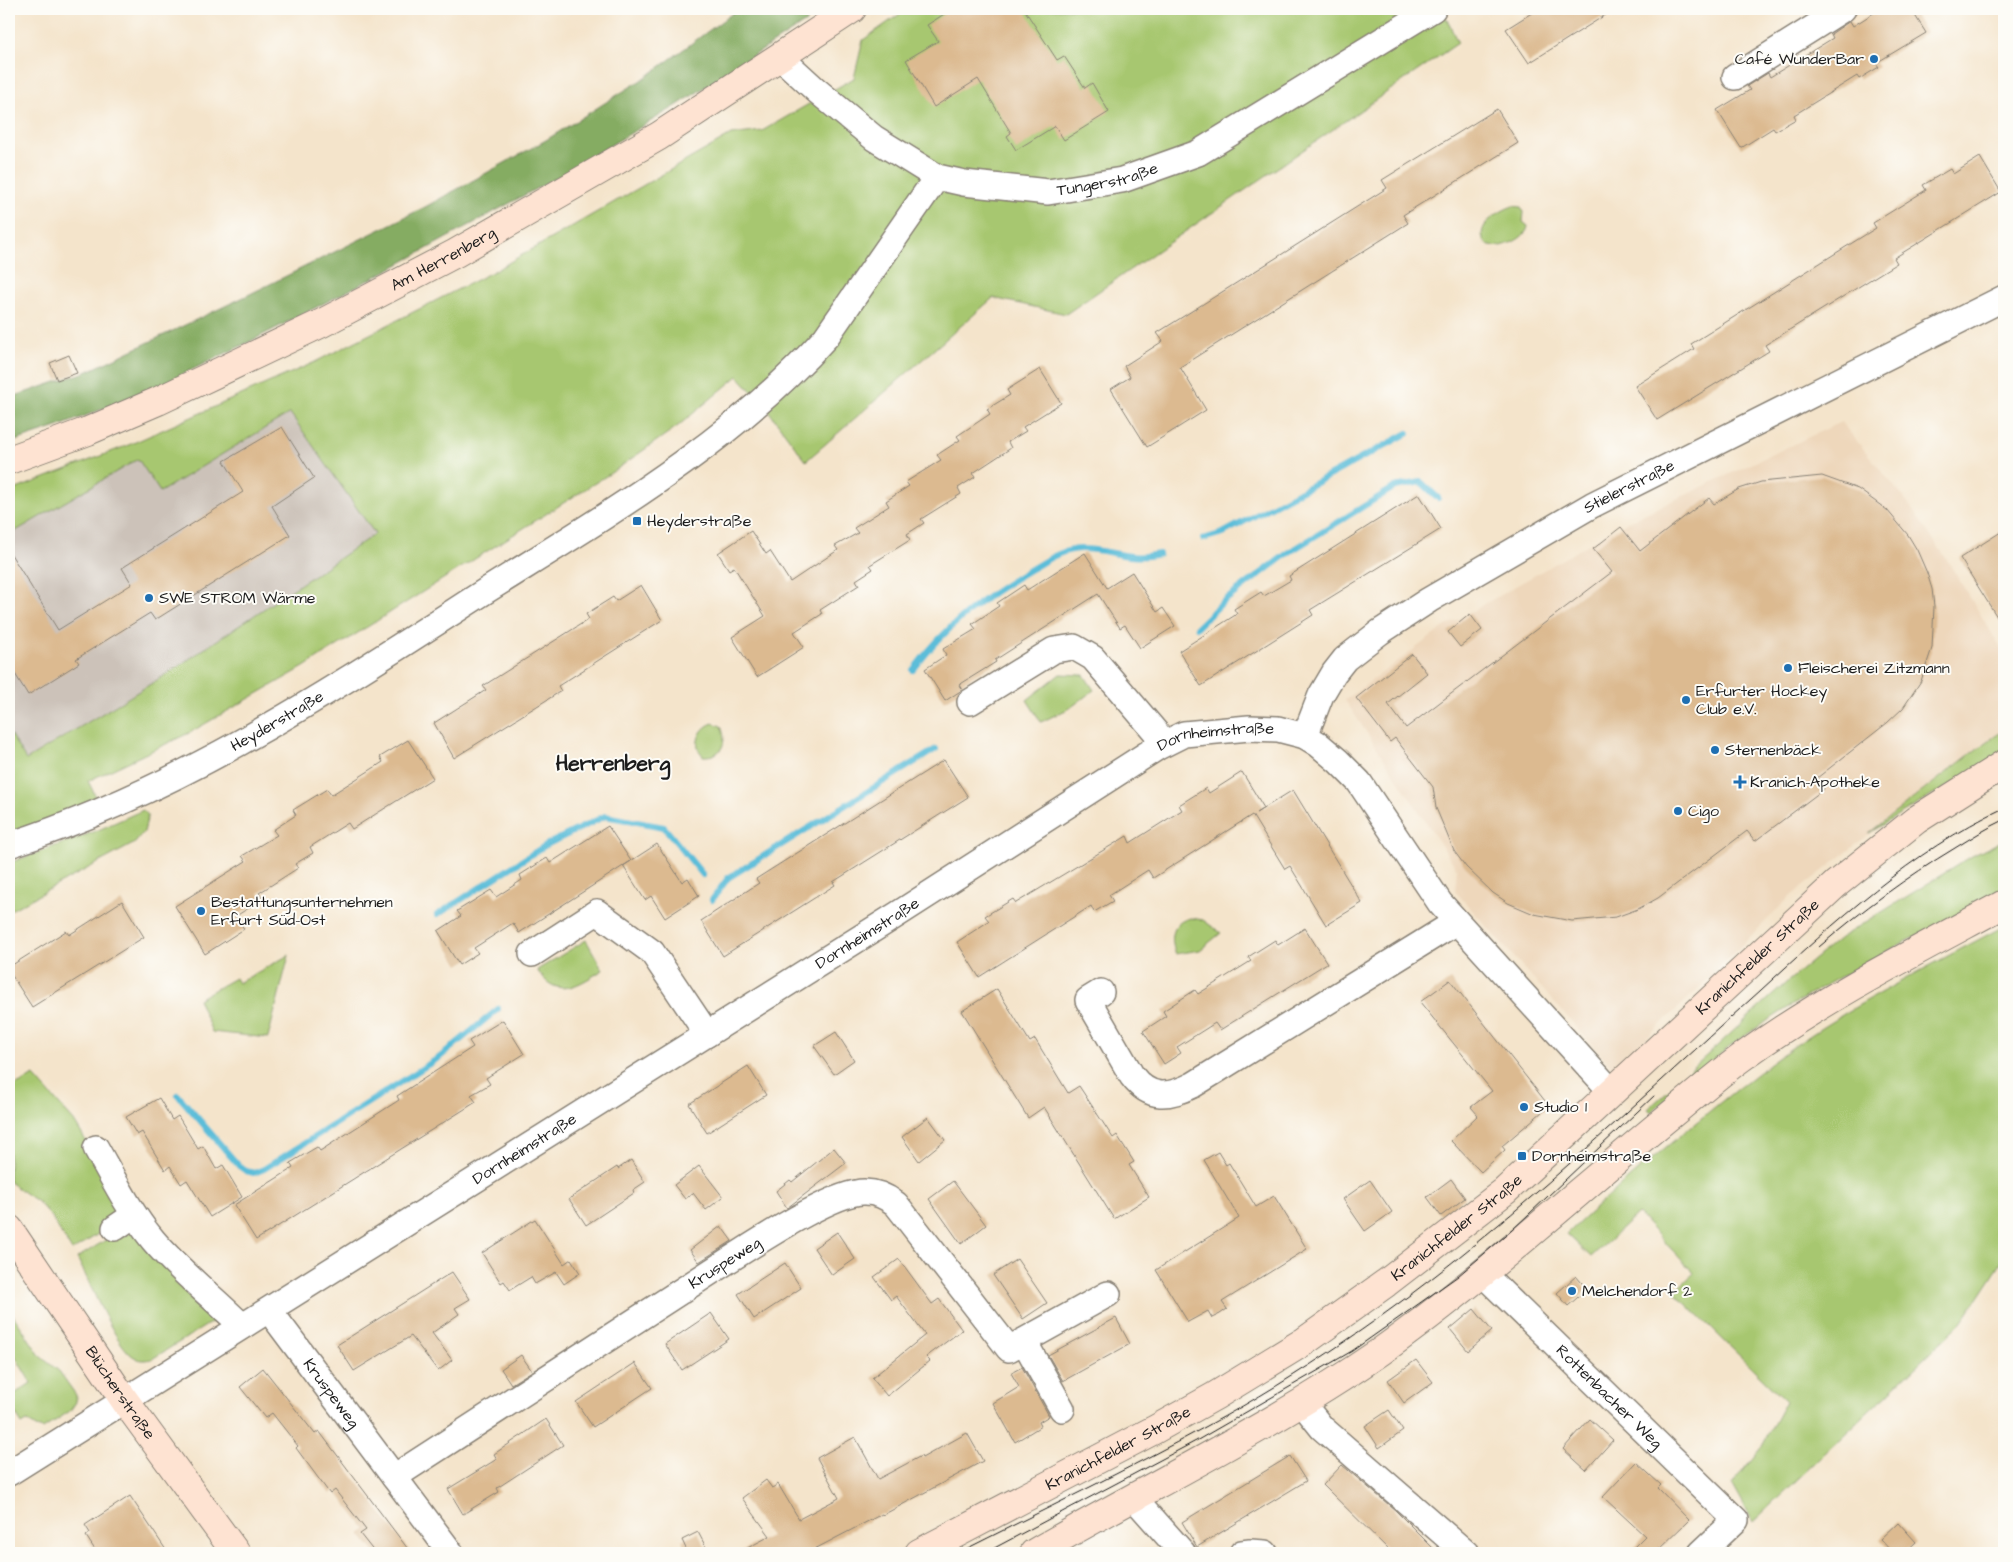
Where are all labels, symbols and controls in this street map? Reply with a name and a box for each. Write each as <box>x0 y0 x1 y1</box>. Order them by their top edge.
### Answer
place label: Café WunderBar <box>1735 48 1864 70</box>
marker: Café WunderBar <box>1868 53 1880 65</box>
street label: Tungerstraße <box>1055 157 1161 201</box>
street label: Am Herrenberg <box>387 221 500 296</box>
street label: Stielerstraße <box>1579 454 1678 519</box>
place label: Heyderstraße <box>647 510 752 533</box>
marker: Heyderstraße <box>631 515 643 527</box>
place label: SWE STROM Wärme <box>159 587 316 609</box>
marker: SWE STROM Wärme <box>143 592 155 604</box>
place label: Fleischerei Zitzmann <box>1798 657 1950 679</box>
marker: Fleischerei Zitzmann <box>1782 662 1794 674</box>
place label: Erfurter Hockey Club e.V. <box>1696 680 1827 720</box>
street label: Heyderstraße <box>227 685 328 757</box>
marker: Erfurter Hockey Club e.V. <box>1680 694 1692 706</box>
street label: Dornheimstraße <box>1153 717 1275 757</box>
place label: Sternenbäck <box>1725 739 1821 761</box>
marker: Sternenbäck <box>1709 744 1721 756</box>
district label: Herrenberg <box>556 749 671 780</box>
place label: Kranich-Apotheke <box>1750 771 1880 793</box>
marker: Kranich-Apotheke <box>1734 776 1746 788</box>
place label: Cigo <box>1688 800 1719 823</box>
marker: Cigo <box>1672 805 1684 817</box>
place label: Bestattungsunternehmen Erfurt Süd-Ost <box>211 891 393 931</box>
street label: Dornheimstraße <box>811 892 924 974</box>
street label: Kranichfelder Straße <box>1691 894 1825 1020</box>
marker: Bestattungsunternehmen Erfurt Süd-Ost <box>195 905 207 917</box>
place label: Studio 1 <box>1534 1096 1587 1118</box>
marker: Studio 1 <box>1518 1101 1530 1113</box>
street label: Dornheimstraße <box>468 1108 581 1190</box>
place label: Dornheimstraße <box>1532 1145 1652 1167</box>
marker: Dornheimstraße <box>1516 1150 1528 1162</box>
street label: Kranichfelder Straße <box>1386 1169 1528 1286</box>
street label: Kruspeweg <box>684 1232 766 1294</box>
place label: Melchendorf 2 <box>1582 1280 1692 1302</box>
marker: Melchendorf 2 <box>1566 1285 1578 1297</box>
street label: Rottenbacher Weg <box>1551 1340 1667 1454</box>
street label: Blücherstraße <box>80 1342 161 1444</box>
street label: Kruspeweg <box>298 1354 365 1433</box>
street label: Kranichfelder Straße <box>1042 1400 1195 1496</box>

